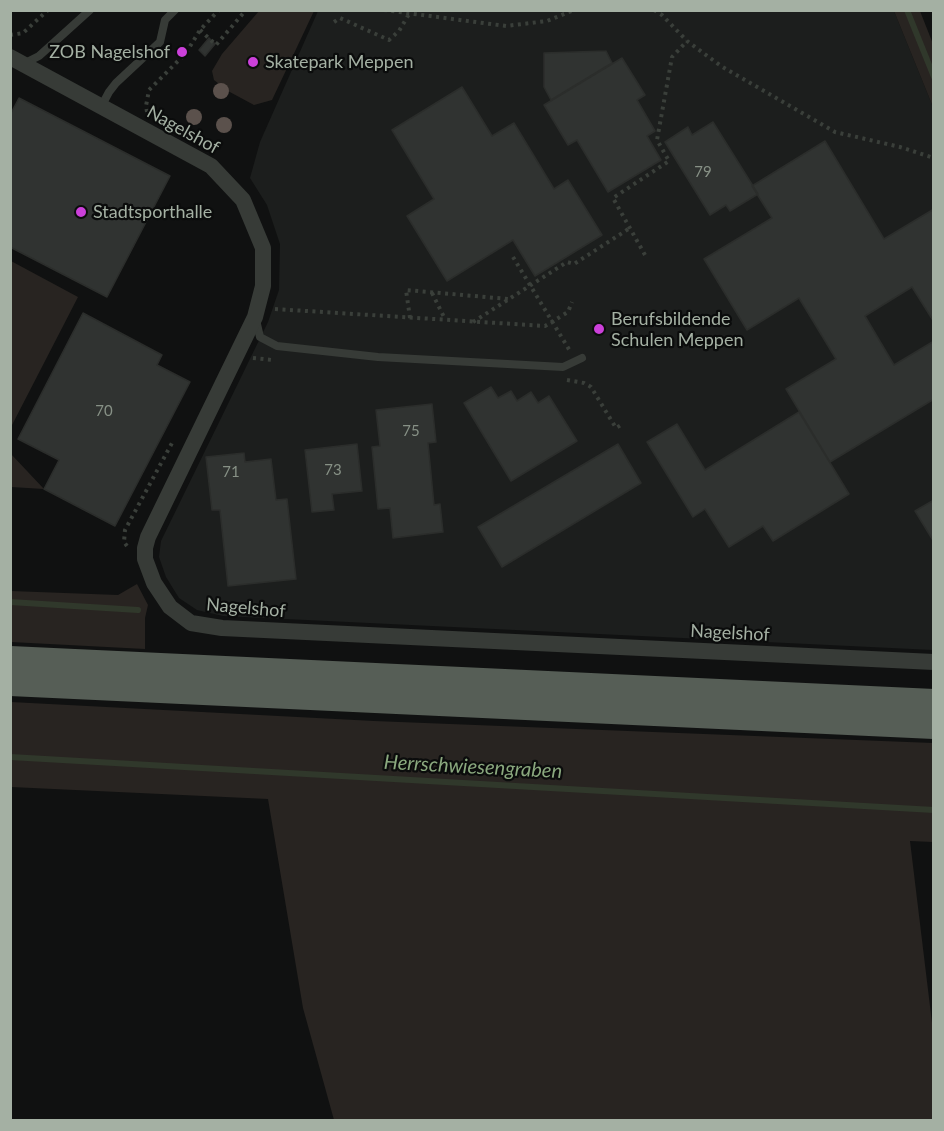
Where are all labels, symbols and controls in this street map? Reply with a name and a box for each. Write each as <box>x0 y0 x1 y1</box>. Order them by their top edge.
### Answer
place label: ZOB Nagelshof <box>49 41 170 63</box>
marker: ZOB Nagelshof <box>175 45 189 59</box>
place label: Skatepark Meppen <box>265 51 413 73</box>
marker: Skatepark Meppen <box>246 55 260 69</box>
street label: Nagelshof <box>143 101 223 159</box>
house number: 79 <box>694 163 712 181</box>
place label: Stadtsporthalle <box>93 201 212 223</box>
marker: Stadtsporthalle <box>74 205 88 219</box>
place label: Berufsbildende Schulen Meppen <box>611 308 743 350</box>
marker: Berufsbildende Schulen Meppen <box>592 322 606 336</box>
house number: 70 <box>95 402 113 420</box>
house number: 75 <box>402 422 420 440</box>
house number: 73 <box>324 461 342 479</box>
house number: 71 <box>222 463 240 481</box>
street label: Nagelshof <box>205 594 287 622</box>
street label: Nagelshof <box>690 620 770 646</box>
water label: Herrschwiesengraben <box>383 750 563 784</box>

